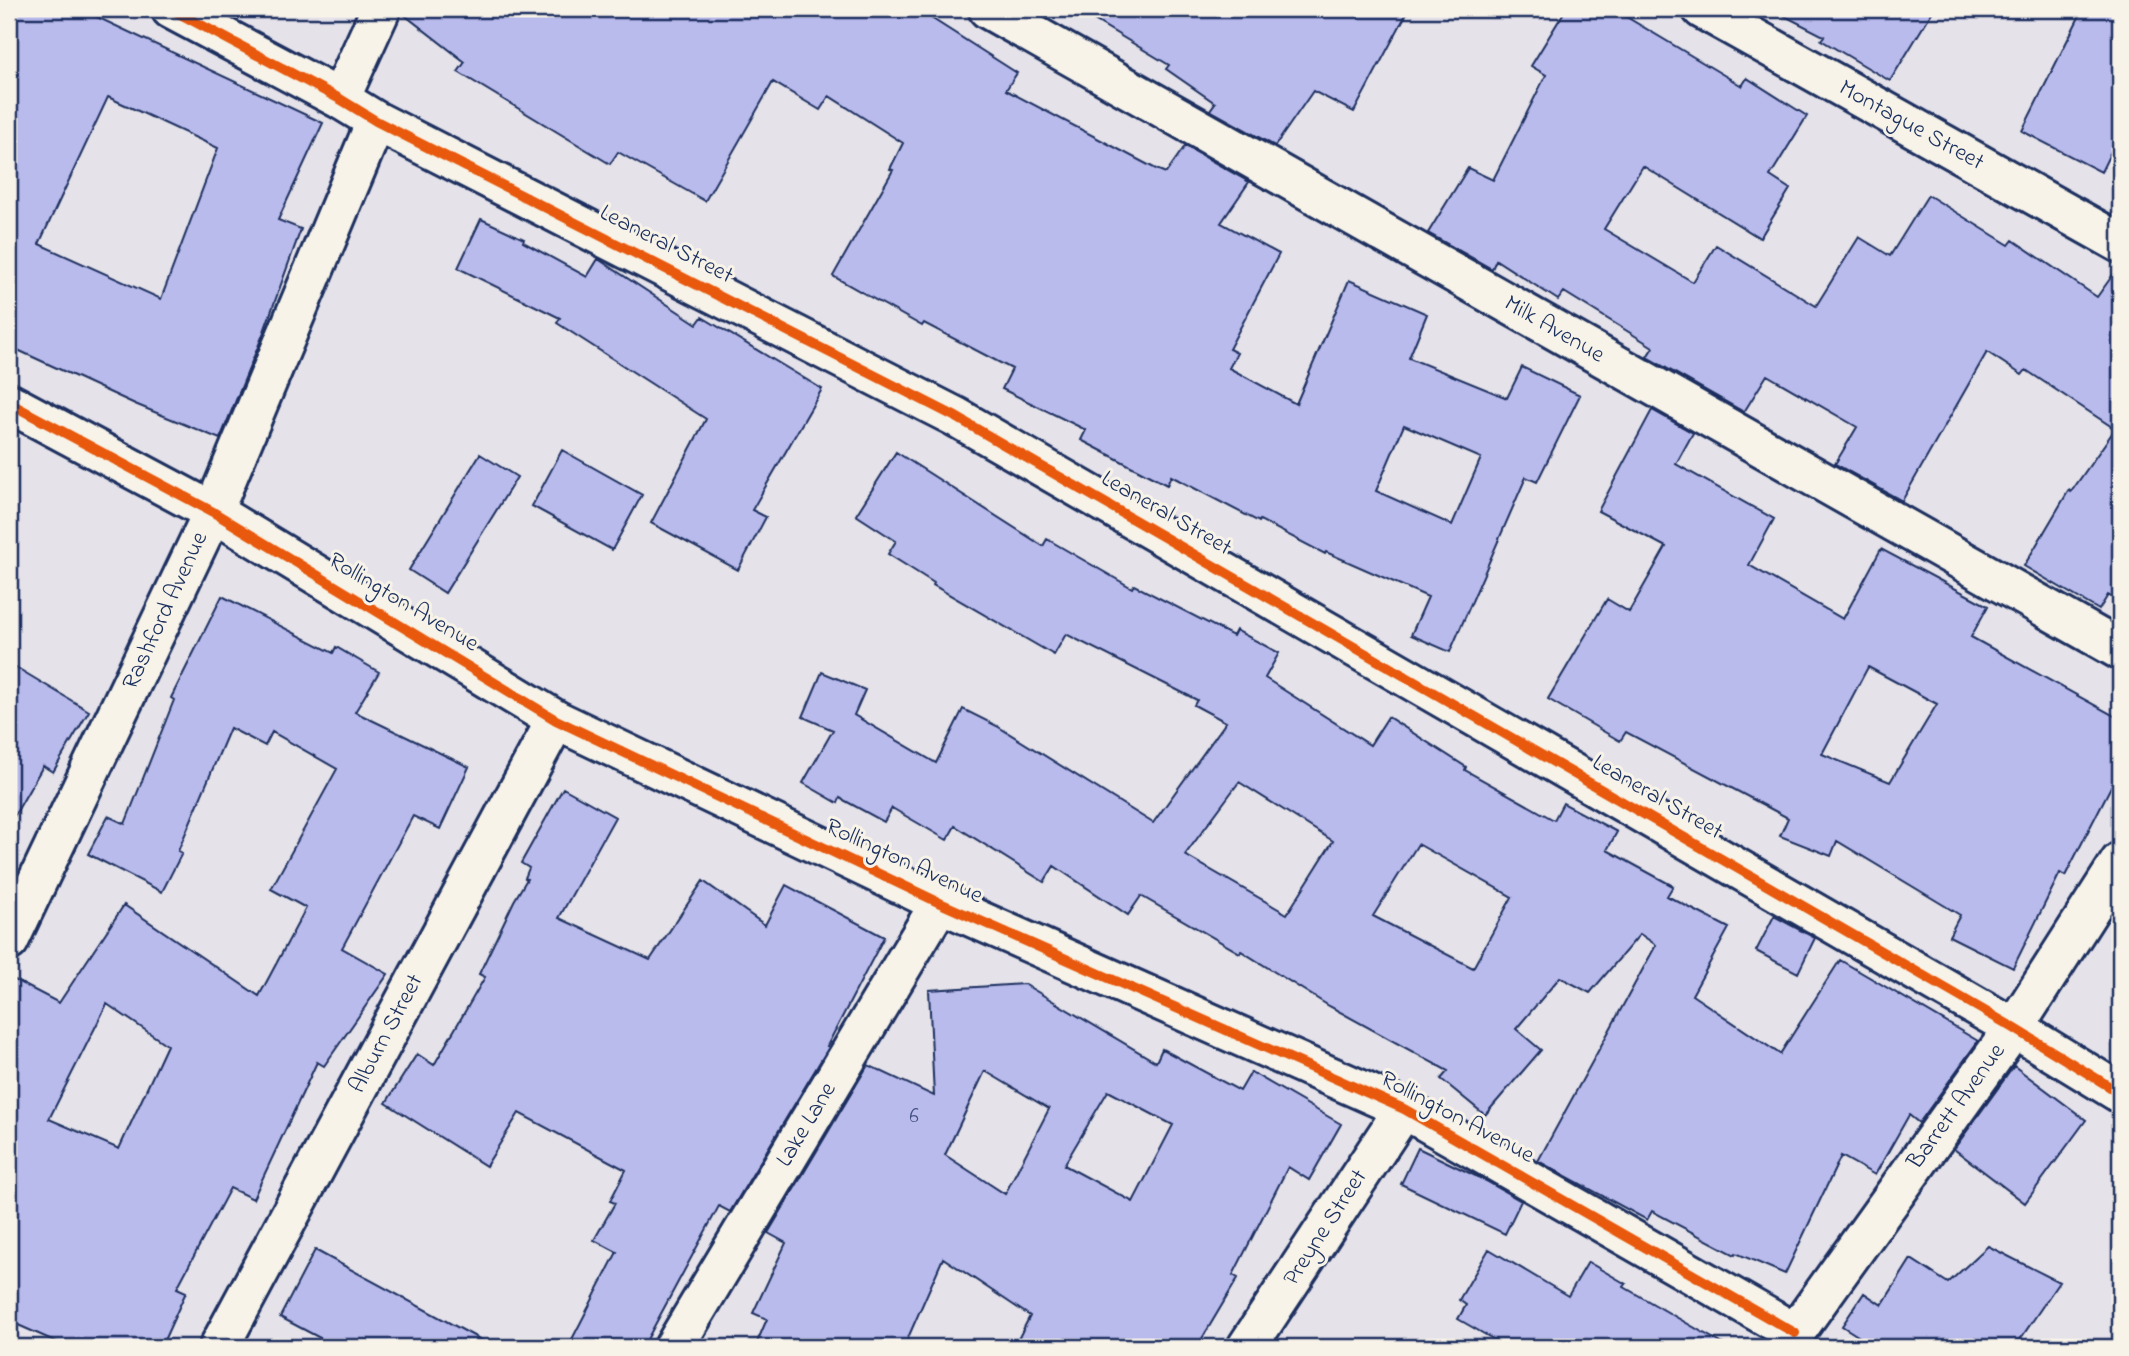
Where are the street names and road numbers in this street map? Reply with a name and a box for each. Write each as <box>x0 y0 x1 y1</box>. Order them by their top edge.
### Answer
street label: Montague Street <box>1832 72 1990 180</box>
street label: Leaneral Street <box>593 196 739 294</box>
street label: Milk Avenue <box>1497 287 1611 373</box>
street label: Leaneral Street <box>1094 462 1238 566</box>
street label: Rashford Avenue <box>114 526 218 696</box>
street label: Rollington Avenue <box>321 544 485 662</box>
street label: Leaneral Street <box>1585 746 1729 850</box>
street label: Rollington Avenue <box>819 810 989 914</box>
street label: Alburn Street <box>341 968 433 1100</box>
street label: Barrett Avenue <box>1899 1036 2015 1178</box>
street label: Rollington Avenue <box>1374 1063 1541 1174</box>
street label: Lake Lane <box>768 1076 846 1174</box>
street label: Preyne Street <box>1275 1163 1378 1294</box>

